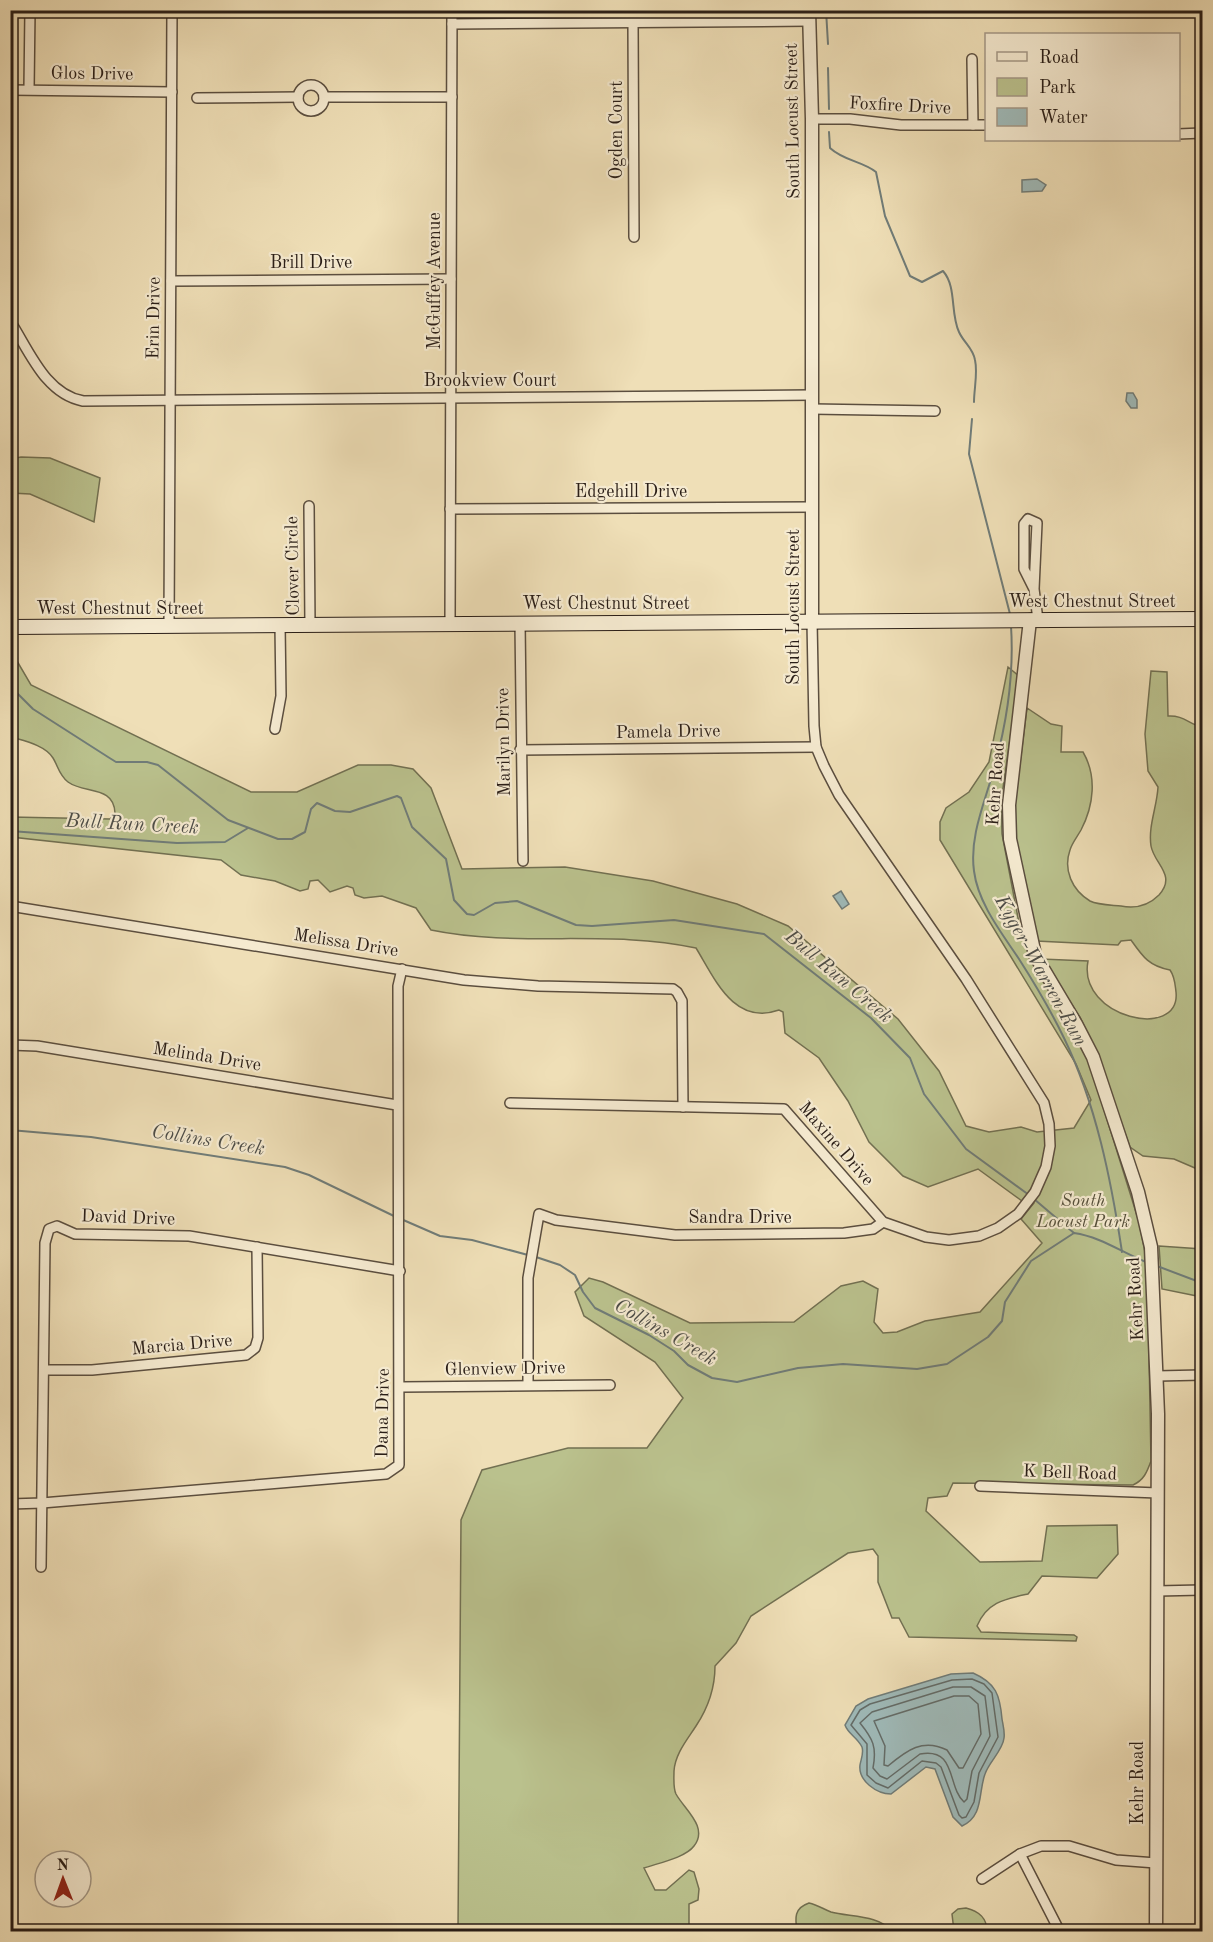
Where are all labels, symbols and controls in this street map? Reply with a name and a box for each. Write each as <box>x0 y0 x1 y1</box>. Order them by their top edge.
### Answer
legend <box>985 33 1180 141</box>
street label: South Locust Street <box>783 43 803 199</box>
text: Road <box>1039 49 1079 67</box>
street label: Glos Drive <box>50 64 134 84</box>
text: Park <box>1039 79 1076 97</box>
street label: Ogden Court <box>608 80 626 180</box>
street label: Foxfire Drive <box>848 94 952 118</box>
text: Water <box>1039 109 1088 127</box>
street label: McGuffey Avenue <box>426 212 444 350</box>
street label: Brill Drive <box>270 254 352 272</box>
street label: Erin Drive <box>144 277 164 359</box>
street label: Brookview Court <box>424 372 556 390</box>
street label: Edgehill Drive <box>575 483 687 501</box>
street label: Clover Circle <box>283 516 303 616</box>
street label: South Locust Street <box>785 529 803 685</box>
street label: West Chestnut Street <box>1008 593 1176 611</box>
street label: West Chestnut Street <box>522 595 690 613</box>
street label: West Chestnut Street <box>36 600 204 618</box>
street label: Marilyn Drive <box>494 688 514 796</box>
street label: Pamela Drive <box>615 722 721 742</box>
street label: Kehr Road <box>984 741 1008 827</box>
water label: Bull Run Creek <box>64 811 199 838</box>
water label: Kyger-Warren Run <box>990 891 1090 1050</box>
street label: Melissa Drive <box>292 926 400 960</box>
water label: Bull Run Creek <box>780 926 896 1028</box>
street label: Melinda Drive <box>152 1040 262 1074</box>
street label: Maxine Drive <box>795 1099 877 1189</box>
water label: Collins Creek <box>150 1122 266 1160</box>
park label: South Locust Park <box>1035 1192 1130 1231</box>
street label: David Drive <box>80 1207 176 1229</box>
street label: Sandra Drive <box>688 1209 792 1227</box>
street label: Kehr Road <box>1125 1256 1147 1342</box>
water label: Collins Creek <box>610 1296 720 1370</box>
street label: Marcia Drive <box>131 1332 233 1358</box>
street label: Glenview Drive <box>444 1359 566 1379</box>
street label: Dana Drive <box>373 1368 393 1458</box>
street label: K Bell Road <box>1023 1462 1117 1484</box>
street label: Kehr Road <box>1129 1741 1147 1825</box>
north arrow <box>33 1849 93 1909</box>
text: N <box>57 1858 70 1874</box>

